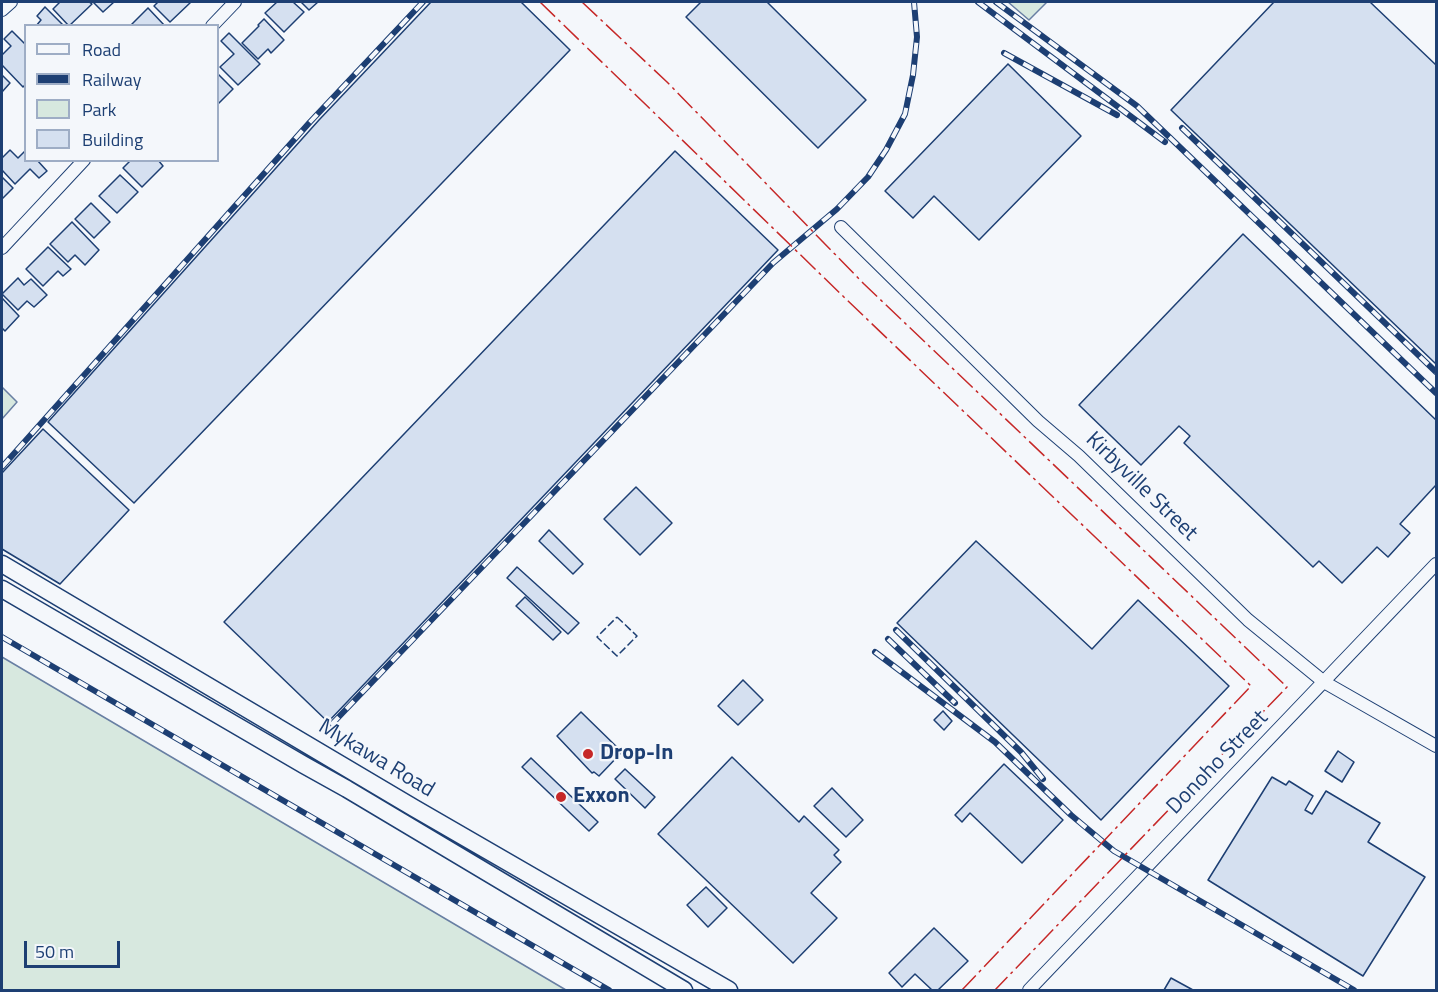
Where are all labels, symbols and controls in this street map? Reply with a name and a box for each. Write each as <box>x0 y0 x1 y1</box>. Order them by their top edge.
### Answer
legend <box>24 24 219 162</box>
text: Road <box>82 36 121 63</box>
text: Railway <box>82 66 141 93</box>
text: Park <box>82 96 116 123</box>
text: Building <box>82 126 143 153</box>
street label: Kirbyville Street <box>1080 427 1202 547</box>
street label: Donoho Street <box>1162 706 1274 820</box>
street label: Mykawa Road <box>313 714 439 804</box>
place label: Drop-In <box>600 741 673 767</box>
marker: Drop-In <box>581 747 595 761</box>
place label: Exxon <box>573 784 630 810</box>
marker: Exxon <box>554 790 568 804</box>
scale bar <box>27 929 123 967</box>
text: 50 m <box>35 938 74 965</box>

